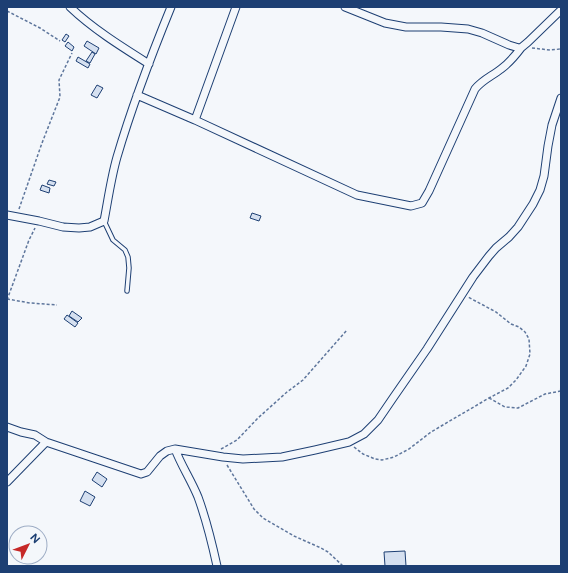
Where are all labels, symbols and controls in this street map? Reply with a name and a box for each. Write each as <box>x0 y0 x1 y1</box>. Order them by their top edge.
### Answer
north arrow <box>8 525 48 565</box>
text: N <box>27 531 43 546</box>

